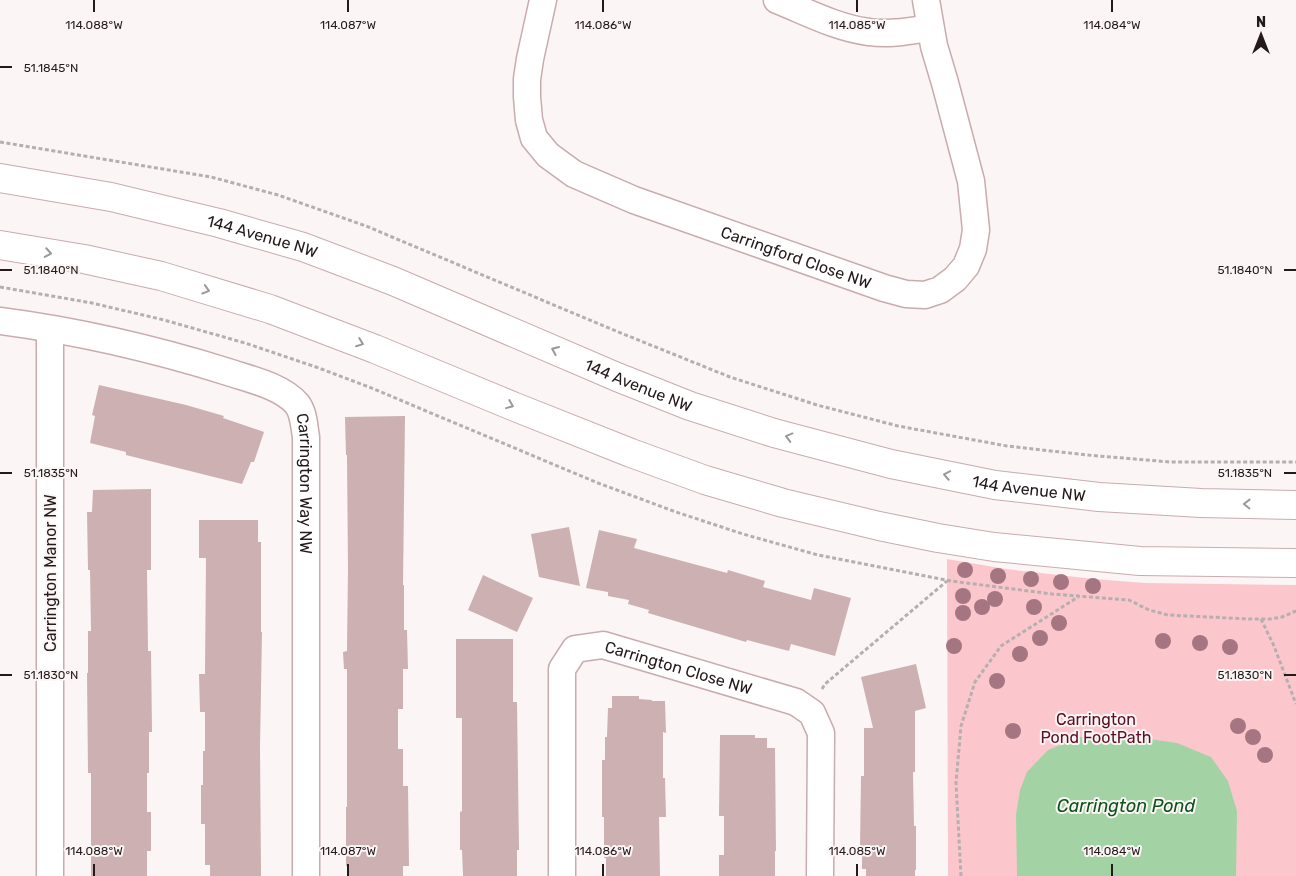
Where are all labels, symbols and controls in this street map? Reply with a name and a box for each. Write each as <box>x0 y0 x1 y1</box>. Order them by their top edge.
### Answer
north arrow <box>1236 10 1286 60</box>
text: N <box>1256 14 1266 31</box>
text: 114.088°W <box>65 18 123 32</box>
text: 114.087°W <box>320 18 376 32</box>
text: 114.086°W <box>574 18 632 32</box>
text: 114.085°W <box>828 18 886 32</box>
text: 114.084°W <box>1083 18 1141 32</box>
text: 51.1845°N <box>24 61 78 75</box>
street label: 144 Avenue NW <box>205 211 321 261</box>
street label: Carringford Close NW <box>718 222 874 292</box>
one-way arrow <box>44 247 52 258</box>
text: 51.1840°N <box>23 263 79 277</box>
text: 51.1840°N <box>1217 263 1273 277</box>
one-way arrow <box>202 284 210 294</box>
one-way arrow <box>355 337 363 347</box>
one-way arrow <box>551 346 559 356</box>
street label: 144 Avenue NW <box>582 355 695 415</box>
one-way arrow <box>505 398 514 409</box>
street label: Carrington Way NW <box>293 411 316 554</box>
one-way arrow <box>784 432 793 443</box>
text: 51.1835°N <box>24 466 78 480</box>
text: 51.1835°N <box>1218 466 1272 480</box>
one-way arrow <box>942 471 951 481</box>
street label: 144 Avenue NW <box>971 471 1087 505</box>
street label: Carrington Manor NW <box>41 494 60 652</box>
one-way arrow <box>1243 499 1251 509</box>
street label: Carrington Close NW <box>603 637 755 698</box>
text: 51.1830°N <box>24 668 78 682</box>
text: 51.1830°N <box>1218 668 1272 682</box>
park label: Carrington Pond FootPath <box>1040 710 1152 747</box>
water label: Carrington Pond <box>1057 795 1195 817</box>
text: 114.088°W <box>65 844 123 858</box>
text: 114.087°W <box>320 844 376 858</box>
text: 114.086°W <box>574 844 632 858</box>
text: 114.085°W <box>828 844 886 858</box>
text: 114.084°W <box>1083 844 1141 858</box>

